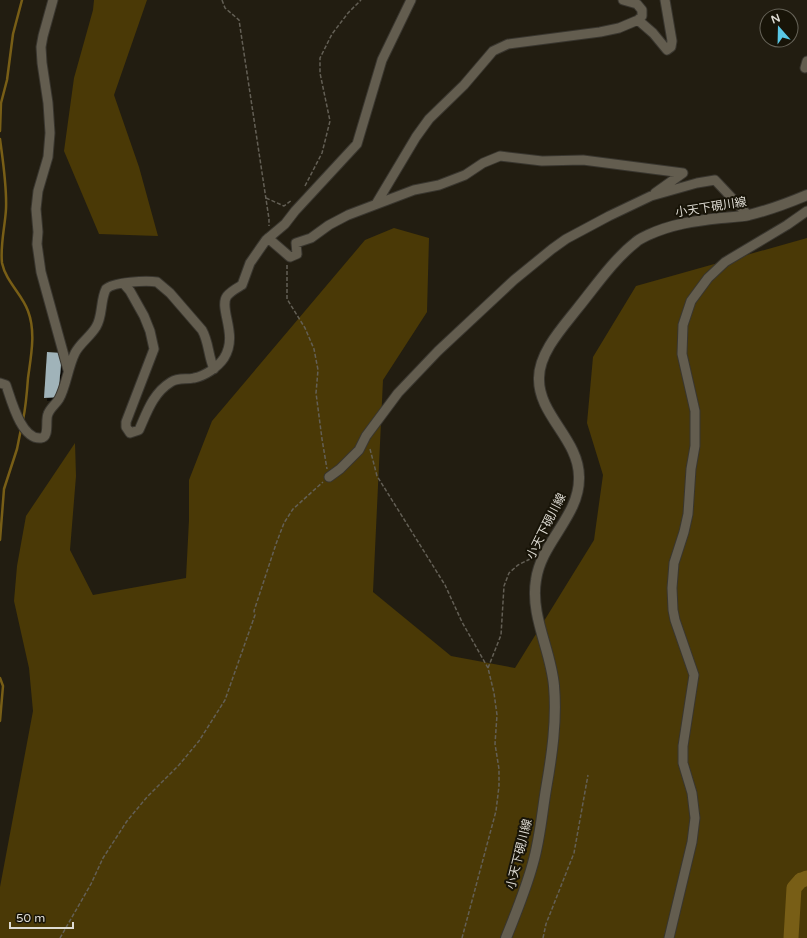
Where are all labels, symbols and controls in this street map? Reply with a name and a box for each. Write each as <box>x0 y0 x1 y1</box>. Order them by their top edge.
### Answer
north arrow <box>759 8 799 48</box>
text: N <box>769 11 782 27</box>
street label: 小天下硯川線 <box>674 194 748 220</box>
street label: 小天下硯川線 <box>523 491 569 561</box>
street label: 小天下硯川線 <box>503 817 535 891</box>
scale bar <box>10 904 73 930</box>
text: 50 m <box>16 911 45 925</box>

